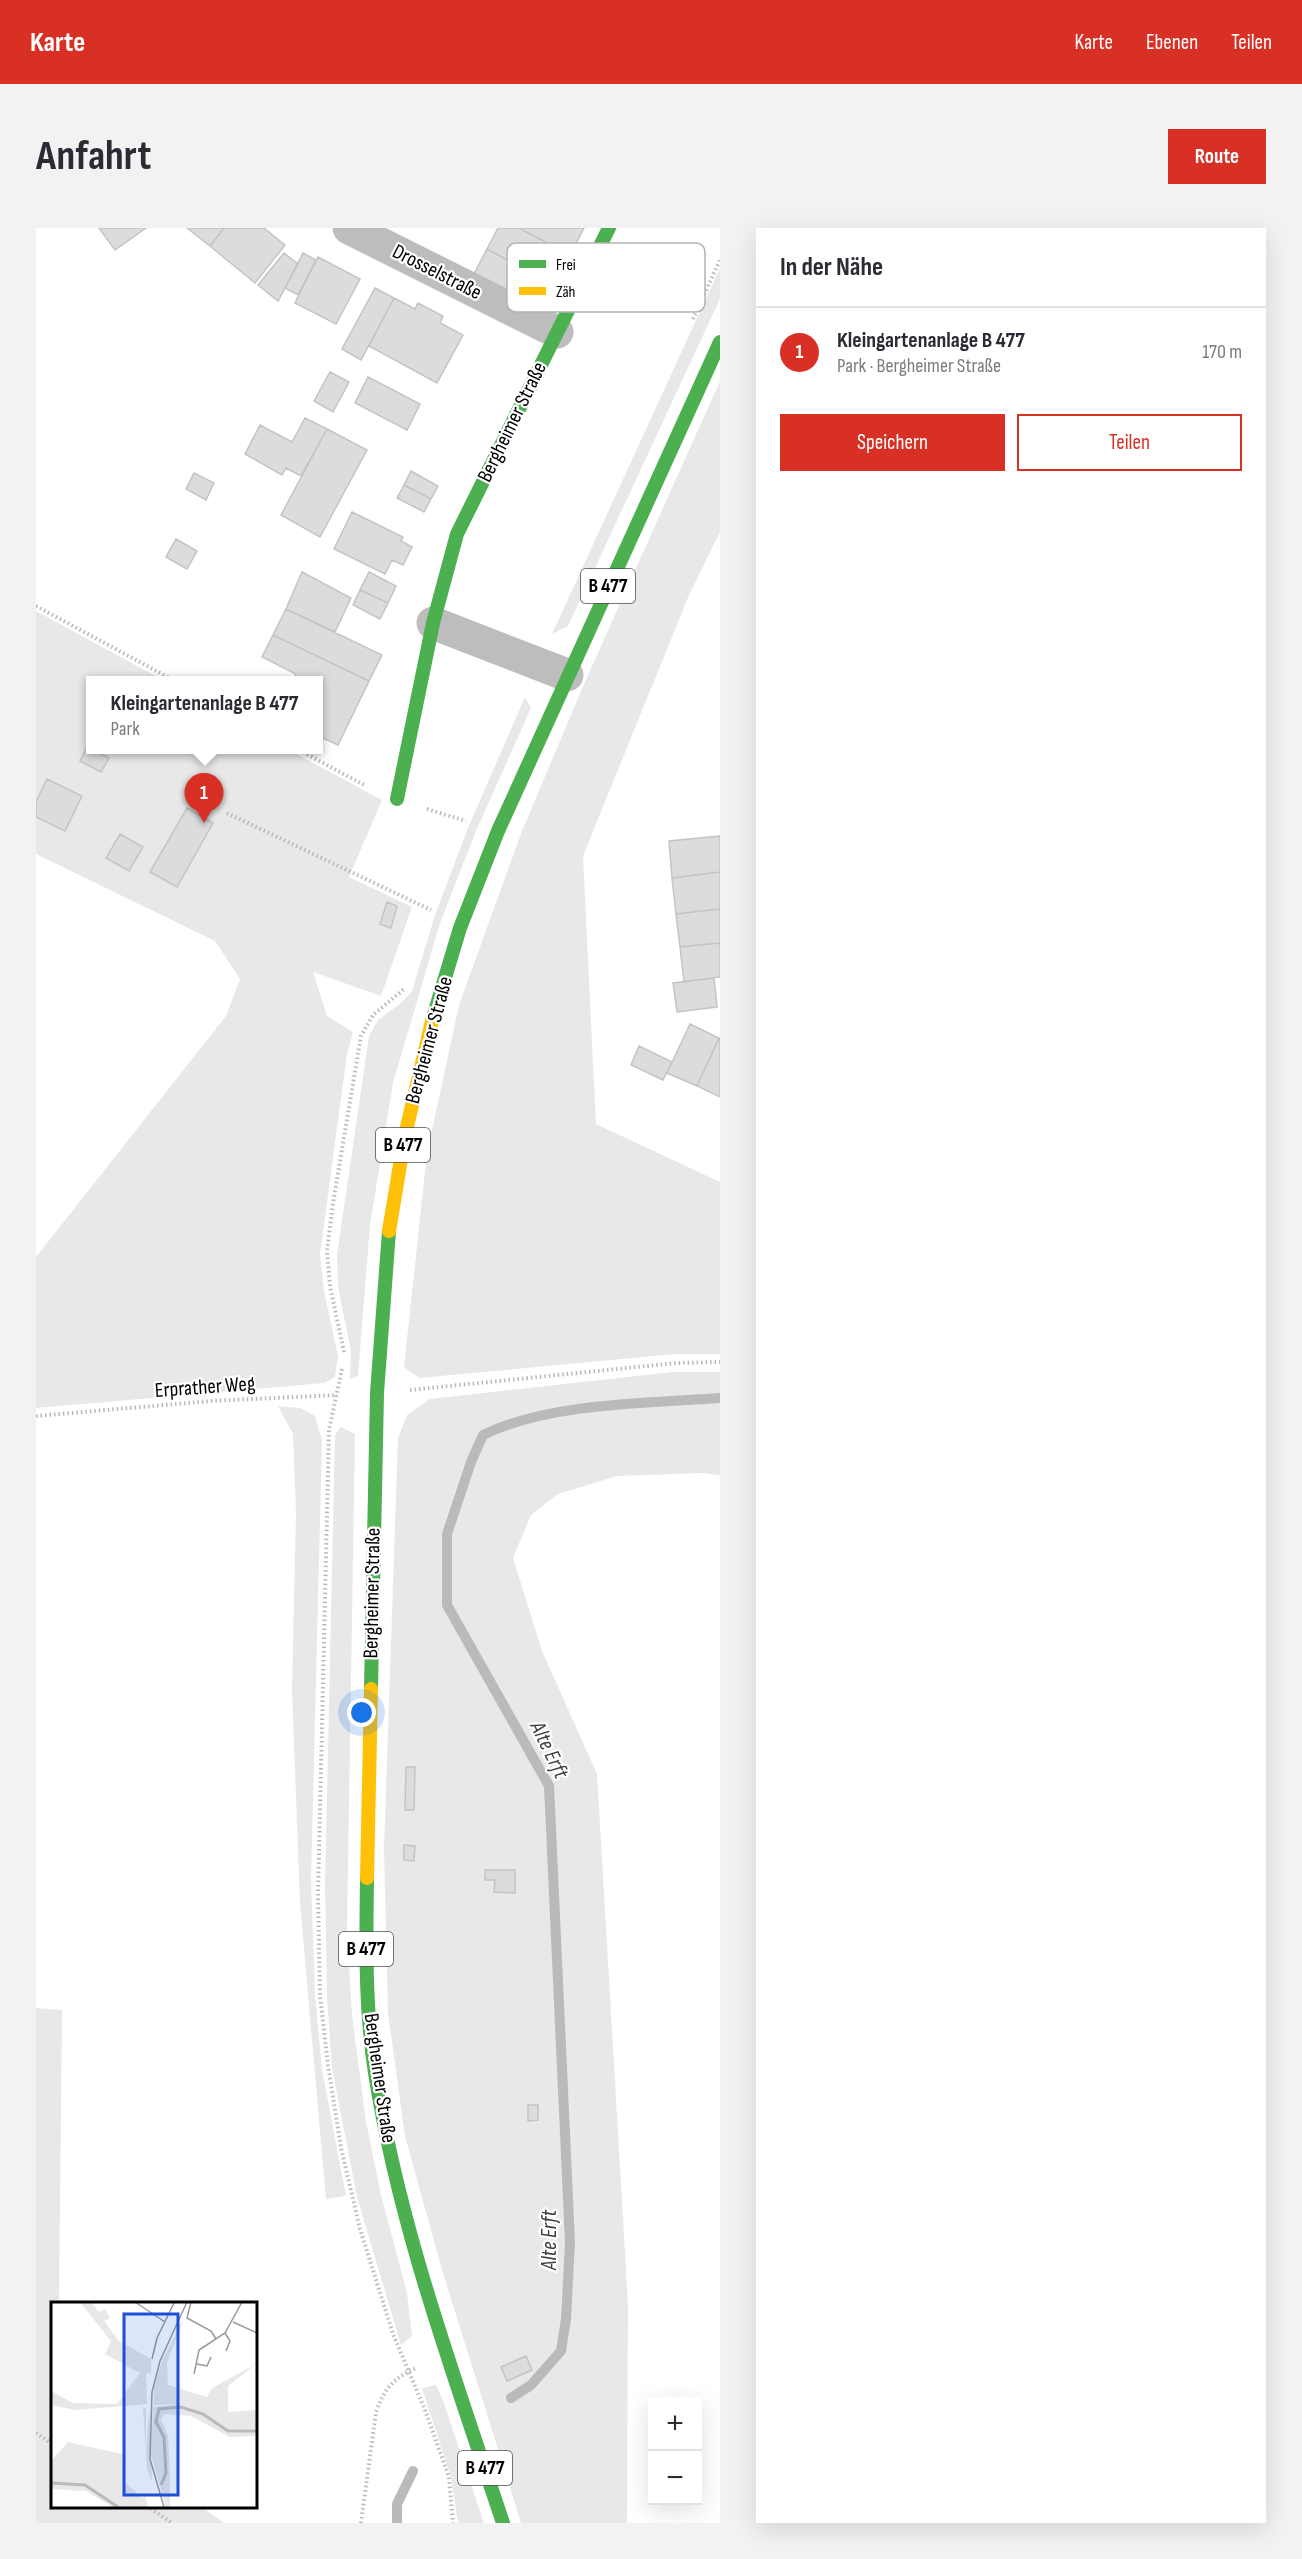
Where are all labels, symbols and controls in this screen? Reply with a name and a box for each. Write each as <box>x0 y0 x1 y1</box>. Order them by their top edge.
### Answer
text: Karte <box>30 26 85 59</box>
text: Karte <box>1075 30 1113 55</box>
text: Ebenen <box>1146 30 1198 55</box>
text: Teilen <box>1231 30 1272 55</box>
button: Route <box>1168 129 1266 184</box>
text: Anfahrt <box>36 131 151 182</box>
street label: Drosselstraße <box>388 239 486 305</box>
legend <box>507 243 705 312</box>
text: In der Nähe <box>780 252 883 283</box>
text: Frei <box>556 256 576 275</box>
text: Zäh <box>556 283 575 302</box>
text: Kleingartenanlage B 477 <box>837 327 1025 354</box>
text: 1 <box>796 340 803 364</box>
text: 170 m <box>1202 340 1242 364</box>
text: Park · Bergheimer Straße <box>837 354 1001 378</box>
street label: Bergheimer Straße <box>472 358 552 486</box>
button: Speichern <box>780 414 1005 471</box>
button: Teilen <box>1017 414 1242 471</box>
road number: B 477 <box>581 569 635 603</box>
popup <box>86 676 323 754</box>
text: Kleingartenanlage B 477 <box>111 690 298 717</box>
text: Park <box>111 717 140 741</box>
pin: 1 <box>184 774 224 823</box>
street label: Bergheimer Straße <box>400 974 458 1106</box>
road number: B 477 <box>376 1128 430 1162</box>
street label: Erprather Weg <box>154 1371 256 1403</box>
street label: Bergheimer Straße <box>358 1527 386 1659</box>
your location <box>347 1698 376 1727</box>
water label: Alte Erft <box>523 1716 575 1784</box>
road number: B 477 <box>339 1932 393 1966</box>
street label: Bergheimer Straße <box>359 2012 401 2144</box>
water label: Alte Erft <box>536 2209 563 2271</box>
inset map <box>51 2302 256 2508</box>
map controls <box>648 2397 702 2505</box>
button: + <box>648 2397 702 2451</box>
road number: B 477 <box>458 2451 512 2485</box>
button: − <box>648 2451 702 2505</box>

